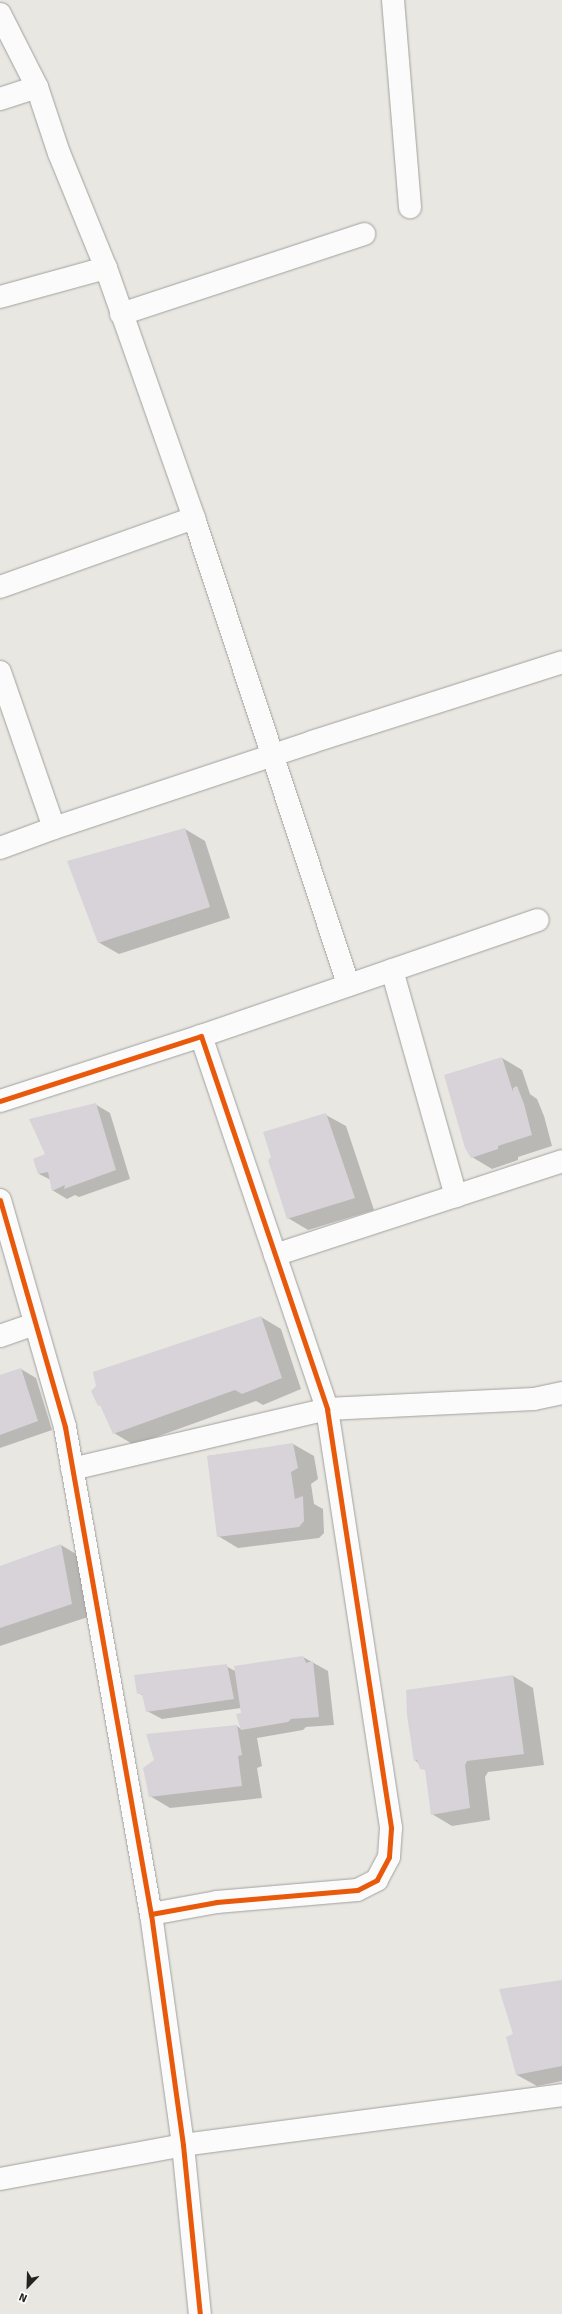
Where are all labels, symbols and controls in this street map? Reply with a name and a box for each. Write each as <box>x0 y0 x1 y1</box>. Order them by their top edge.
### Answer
north arrow <box>8 2266 48 2306</box>
text: N <box>17 2290 29 2305</box>

